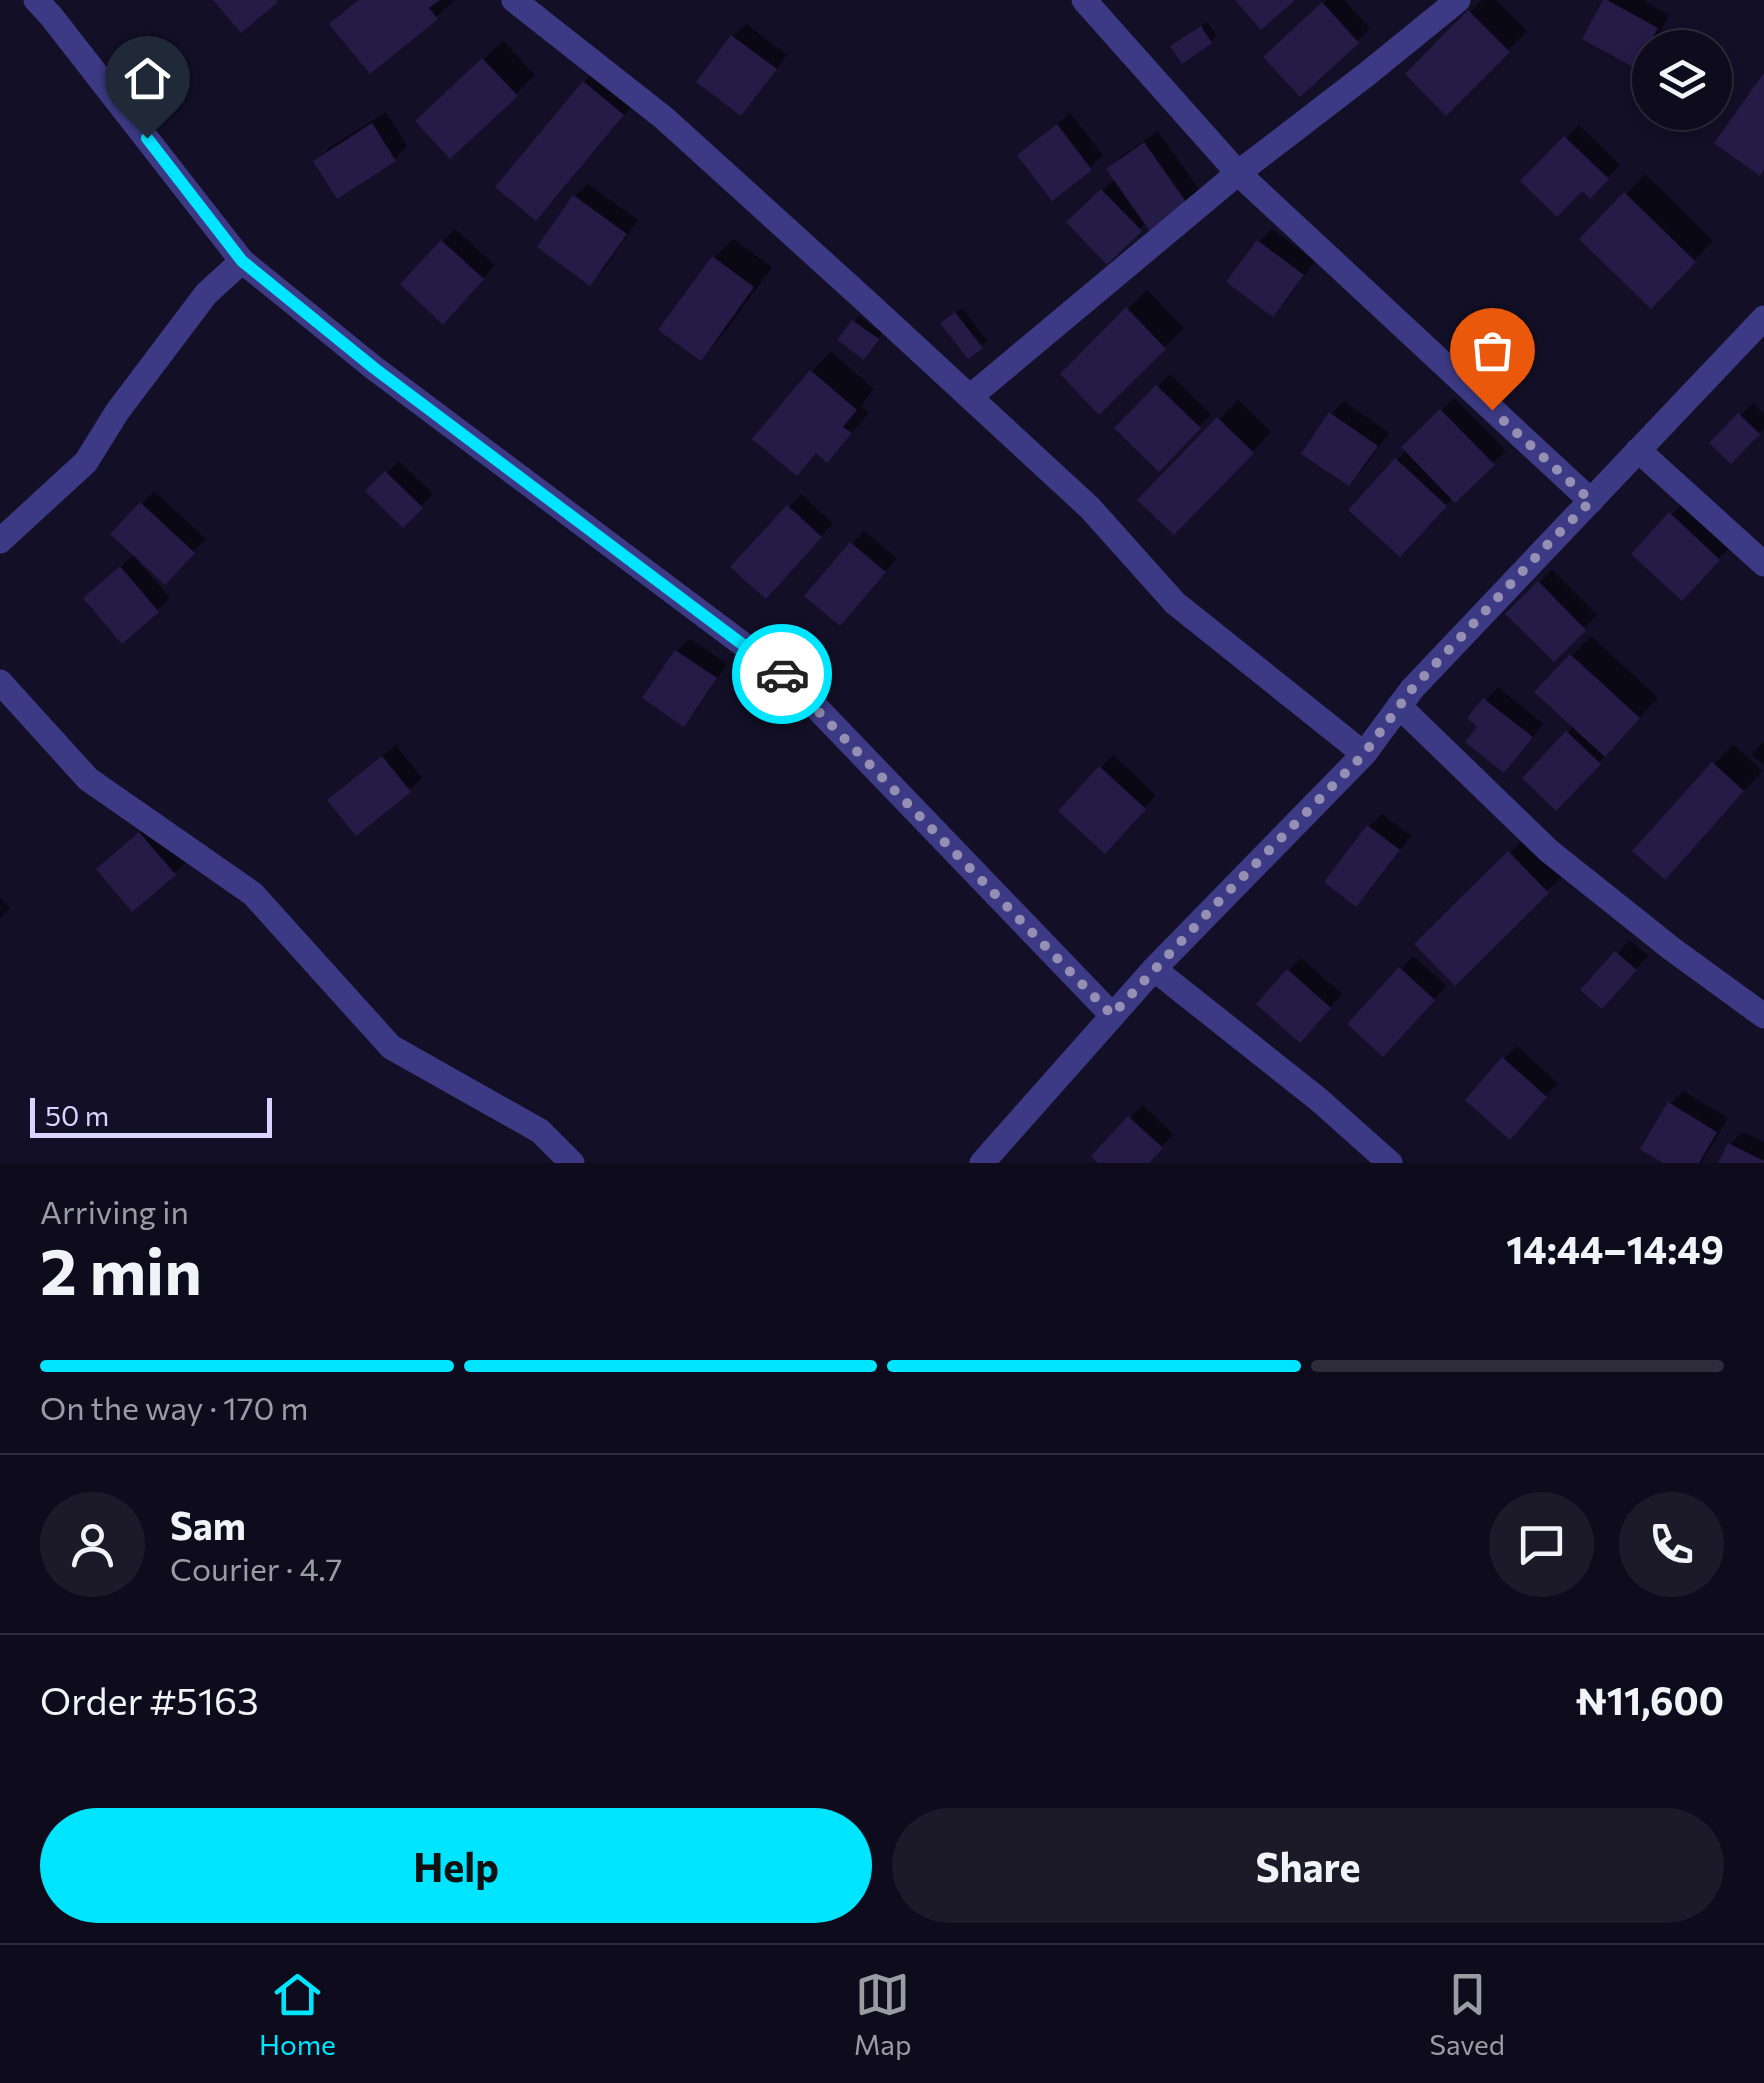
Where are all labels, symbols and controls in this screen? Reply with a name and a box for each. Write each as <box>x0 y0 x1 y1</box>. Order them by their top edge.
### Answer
map controls <box>1632 30 1732 130</box>
button: layers <box>1632 30 1732 130</box>
pin <box>105 36 190 139</box>
icon: home <box>120 51 175 106</box>
pin <box>1450 308 1535 411</box>
icon: bag <box>1465 323 1520 378</box>
courier <box>732 624 832 724</box>
icon: car <box>755 647 810 702</box>
scale bar <box>30 1093 272 1138</box>
text: 50 m <box>45 1098 109 1132</box>
text: Arriving in <box>40 1191 189 1231</box>
text: 14:44–14:49 <box>1506 1225 1724 1272</box>
text: 2 min <box>40 1229 202 1308</box>
text: On the way · 170 m <box>40 1387 309 1427</box>
button: person <box>40 1492 145 1597</box>
button: chat <box>1489 1492 1594 1597</box>
button: phone <box>1619 1492 1724 1597</box>
text: Sam <box>170 1501 246 1548</box>
text: Courier · 4.7 <box>170 1548 343 1588</box>
text: Order #5163 <box>40 1676 259 1723</box>
text: ₦11,600 <box>1575 1676 1724 1723</box>
button: Help <box>40 1808 872 1923</box>
button: Share <box>892 1808 1724 1923</box>
tab: Home <box>259 1967 336 2061</box>
tab: Map <box>854 1967 912 2061</box>
tab: Saved <box>1429 1967 1505 2061</box>

